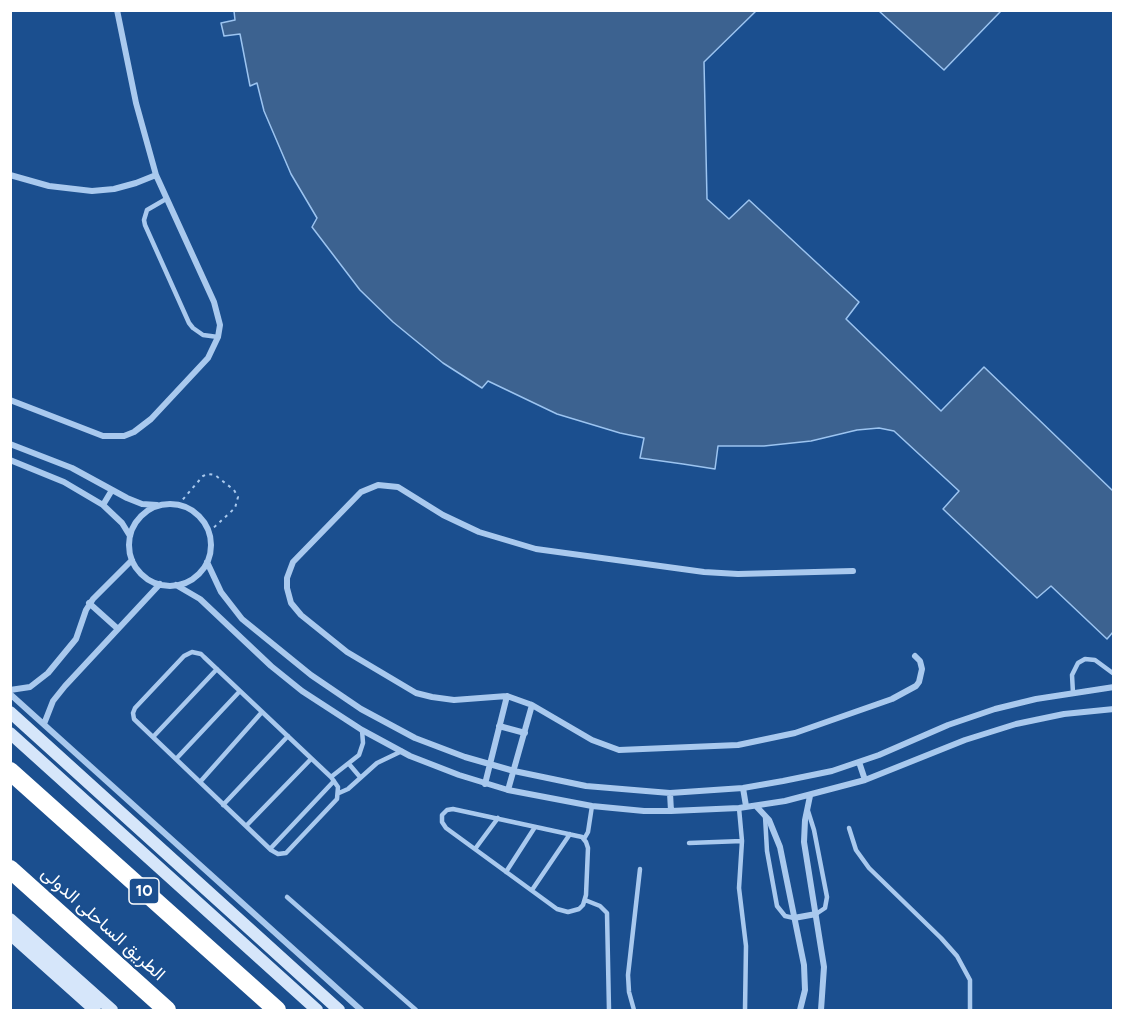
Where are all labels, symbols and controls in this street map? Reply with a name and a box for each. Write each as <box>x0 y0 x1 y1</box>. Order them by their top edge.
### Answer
street label: الطريق الساحلى الدولى <box>37 863 169 985</box>
road number: 10 <box>129 878 159 904</box>

